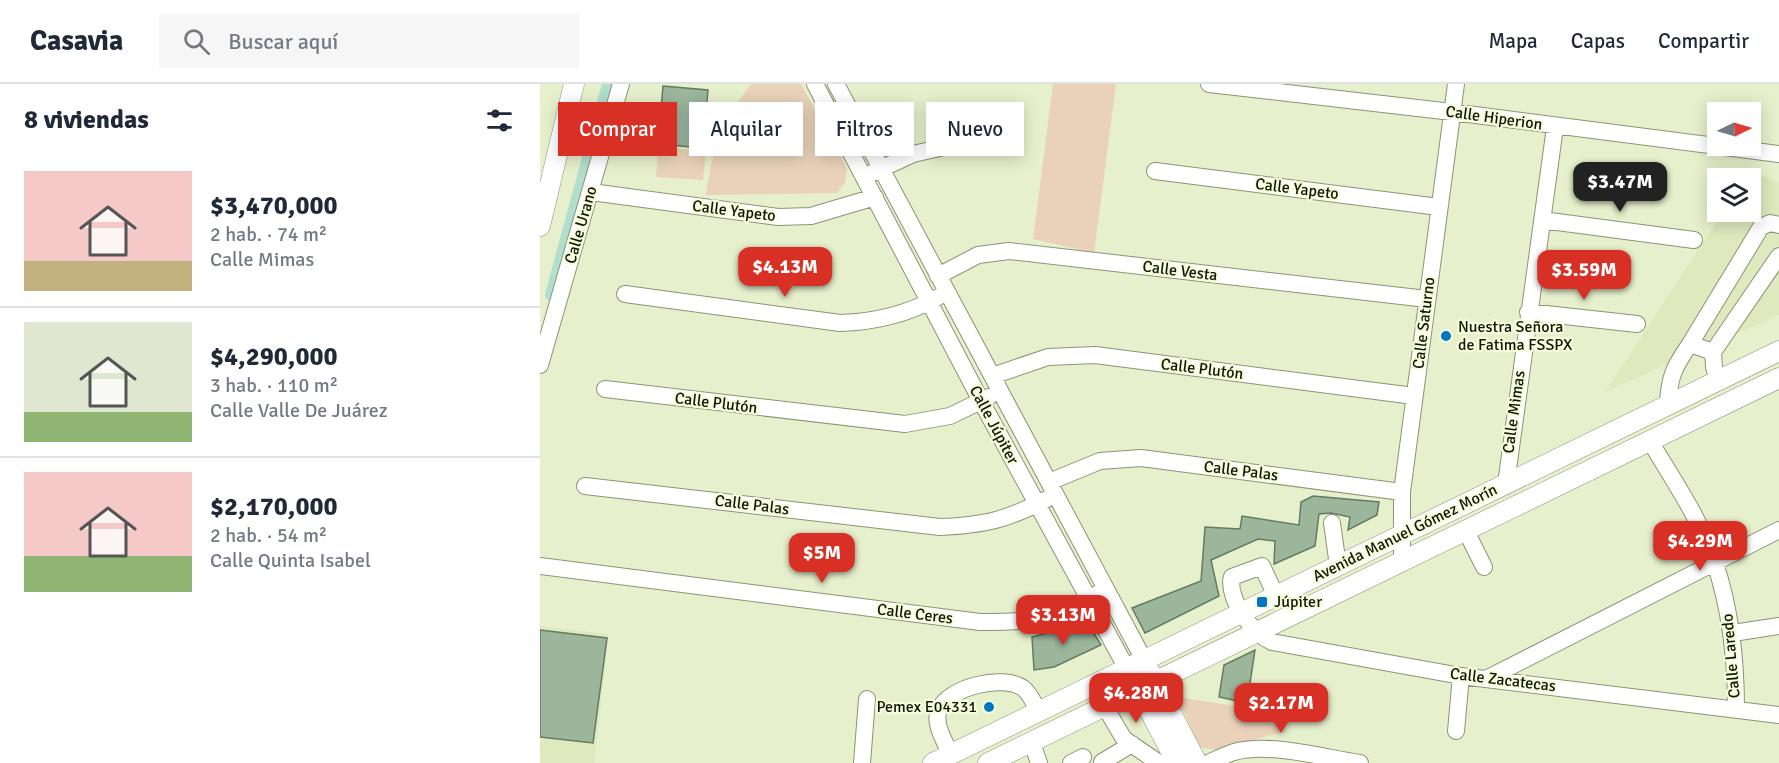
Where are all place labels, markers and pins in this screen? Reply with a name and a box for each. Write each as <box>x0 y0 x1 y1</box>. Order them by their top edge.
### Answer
pin: $3.47M <box>1571 162 1669 213</box>
pin: $4.13M <box>736 247 834 298</box>
pin: $3.59M <box>1535 250 1633 301</box>
place label: Nuestra Señora de Fatima FSSPX <box>1458 317 1573 355</box>
marker: Nuestra Señora de Fatima FSSPX <box>1439 329 1453 343</box>
pin: $4.29M <box>1651 521 1749 572</box>
pin: $5M <box>793 533 851 584</box>
place label: Júpiter <box>1274 592 1322 612</box>
pin: $3.13M <box>1014 595 1112 646</box>
marker: Júpiter <box>1255 595 1269 609</box>
pin: $4.28M <box>1087 673 1185 724</box>
pin: $2.17M <box>1232 683 1330 734</box>
place label: Pemex E04331 <box>876 697 977 717</box>
marker: Pemex E04331 <box>982 700 996 714</box>

